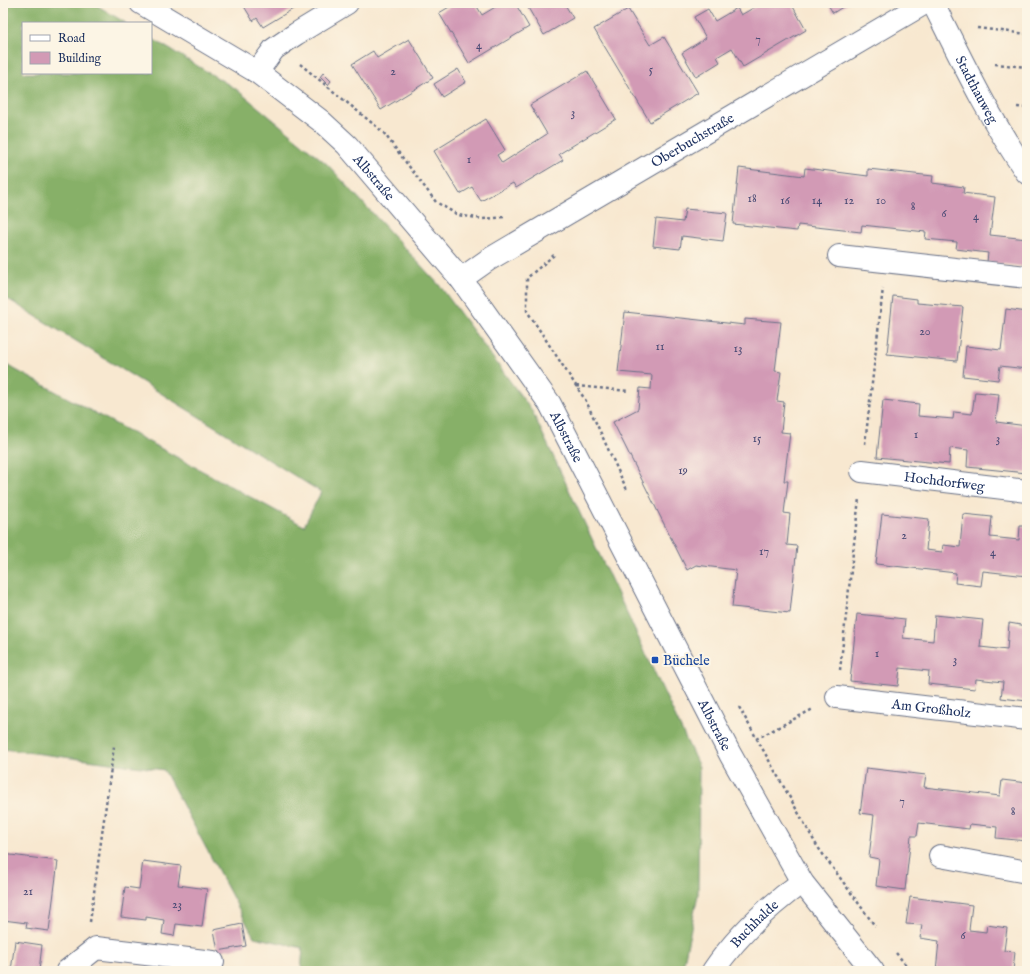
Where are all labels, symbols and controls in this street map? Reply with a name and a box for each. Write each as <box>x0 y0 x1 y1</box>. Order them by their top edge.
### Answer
legend <box>22 22 152 74</box>
text: Road <box>58 31 86 46</box>
house number: 7 <box>755 32 761 47</box>
house number: 4 <box>476 38 482 53</box>
text: Building <box>58 51 102 66</box>
street label: Stadthauweg <box>951 53 1002 127</box>
house number: 5 <box>649 62 654 77</box>
house number: 2 <box>390 64 396 79</box>
house number: 3 <box>571 105 575 120</box>
street label: Oberbuchstraße <box>648 109 738 172</box>
street label: Albstraße <box>348 150 399 205</box>
house number: 1 <box>467 152 471 167</box>
house number: 18 <box>747 191 757 206</box>
house number: 16 <box>780 193 791 208</box>
house number: 14 <box>812 193 822 208</box>
house number: 12 <box>844 193 854 208</box>
house number: 10 <box>876 193 886 208</box>
house number: 8 <box>911 199 916 214</box>
house number: 6 <box>941 206 947 221</box>
house number: 4 <box>973 209 979 224</box>
house number: 20 <box>919 324 931 339</box>
house number: 11 <box>656 339 664 354</box>
house number: 13 <box>734 341 742 356</box>
street label: Albstraße <box>545 407 587 466</box>
house number: 1 <box>914 427 918 442</box>
house number: 15 <box>753 431 762 446</box>
house number: 3 <box>996 431 1000 446</box>
house number: 19 <box>678 463 688 478</box>
street label: Hochdorfweg <box>903 468 986 496</box>
house number: 2 <box>901 528 907 543</box>
house number: 17 <box>759 544 769 559</box>
house number: 4 <box>990 545 996 560</box>
house number: 1 <box>875 646 879 661</box>
place label: Büchele <box>663 652 710 670</box>
house number: 3 <box>953 652 957 667</box>
marker: Büchele <box>650 655 660 665</box>
street label: Am Großholz <box>890 695 972 723</box>
street label: Albstraße <box>693 696 735 754</box>
house number: 7 <box>899 794 905 809</box>
house number: 8 <box>1011 804 1016 819</box>
house number: 21 <box>23 884 33 899</box>
street label: Buchhalde <box>727 896 783 952</box>
house number: 23 <box>172 897 182 912</box>
house number: 6 <box>960 928 966 943</box>

